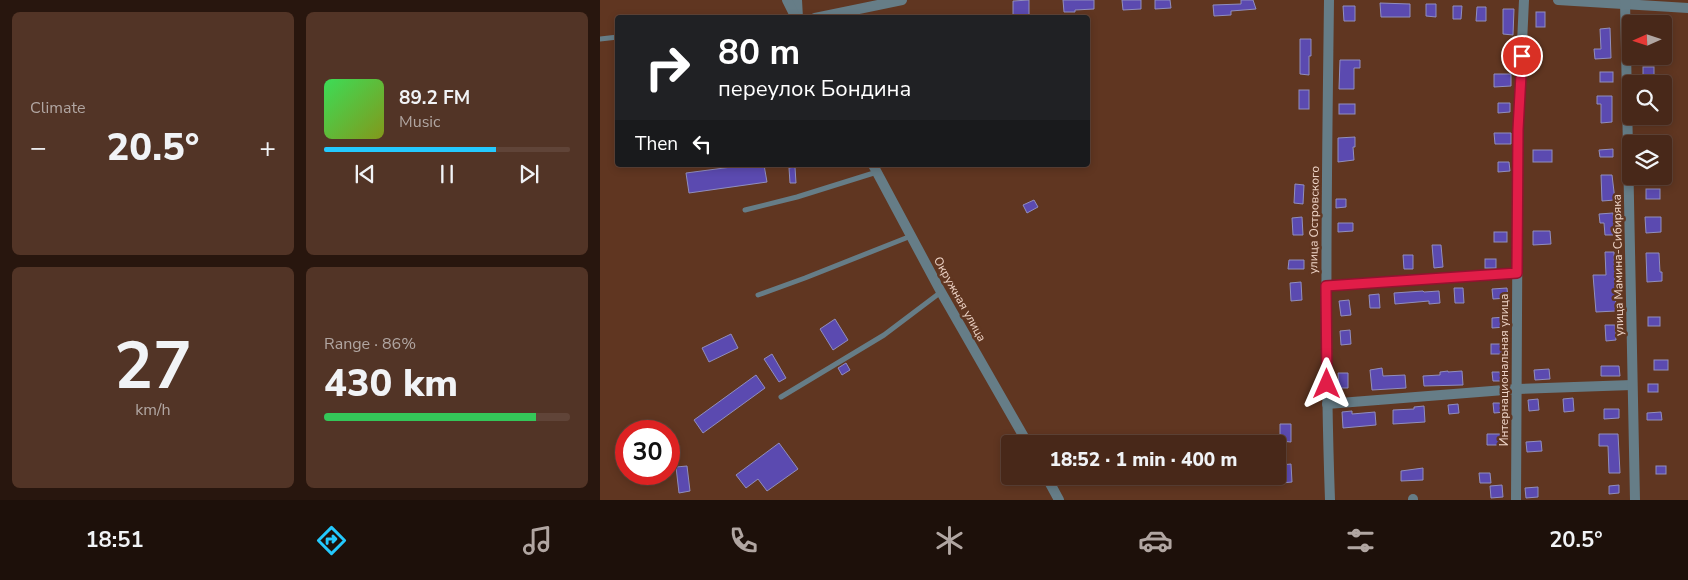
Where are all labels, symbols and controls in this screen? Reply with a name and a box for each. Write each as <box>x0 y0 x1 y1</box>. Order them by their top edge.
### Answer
north arrow <box>1622 15 1672 65</box>
map controls <box>1622 15 1672 185</box>
text: 80 m <box>718 29 800 76</box>
icon: right <box>635 35 700 100</box>
pin <box>1501 35 1543 77</box>
icon: arrive <box>1508 42 1536 70</box>
text: переулок Бондина <box>718 74 911 104</box>
button: search <box>1622 75 1672 125</box>
text: 89.2 FM <box>399 85 470 111</box>
text: Climate <box>30 97 85 119</box>
text: Music <box>399 111 440 133</box>
text: 20.5° <box>107 122 199 173</box>
text: − <box>30 129 47 167</box>
text: + <box>259 129 276 167</box>
icon: left <box>688 130 716 158</box>
text: Then <box>635 131 678 157</box>
button: layers <box>1622 135 1672 185</box>
icon: previous <box>351 160 379 188</box>
icon: pause <box>433 160 461 188</box>
icon: next <box>515 160 543 188</box>
street label: улица Островского <box>1305 166 1323 274</box>
street label: улица Мамина-Сибиряка <box>1609 194 1627 336</box>
street label: Окружная улица <box>930 254 990 344</box>
street label: Интернациональная улица <box>1496 294 1512 446</box>
text: 27 <box>114 322 192 411</box>
text: Range · 86% <box>324 333 416 355</box>
position arrow <box>1300 357 1352 409</box>
text: 430 km <box>324 358 458 409</box>
text: km/h <box>135 399 171 421</box>
speed limit sign: 30 <box>615 420 680 485</box>
text: 18:52 · 1 min · 400 m <box>1050 447 1237 473</box>
icon: directions <box>314 523 349 558</box>
icon: music <box>520 523 555 558</box>
icon: phone <box>726 523 761 558</box>
icon: climate <box>932 523 967 558</box>
icon: car <box>1138 523 1173 558</box>
icon: filters <box>1343 523 1378 558</box>
text: 18:51 <box>85 525 144 555</box>
text: 20.5° <box>1549 525 1603 555</box>

